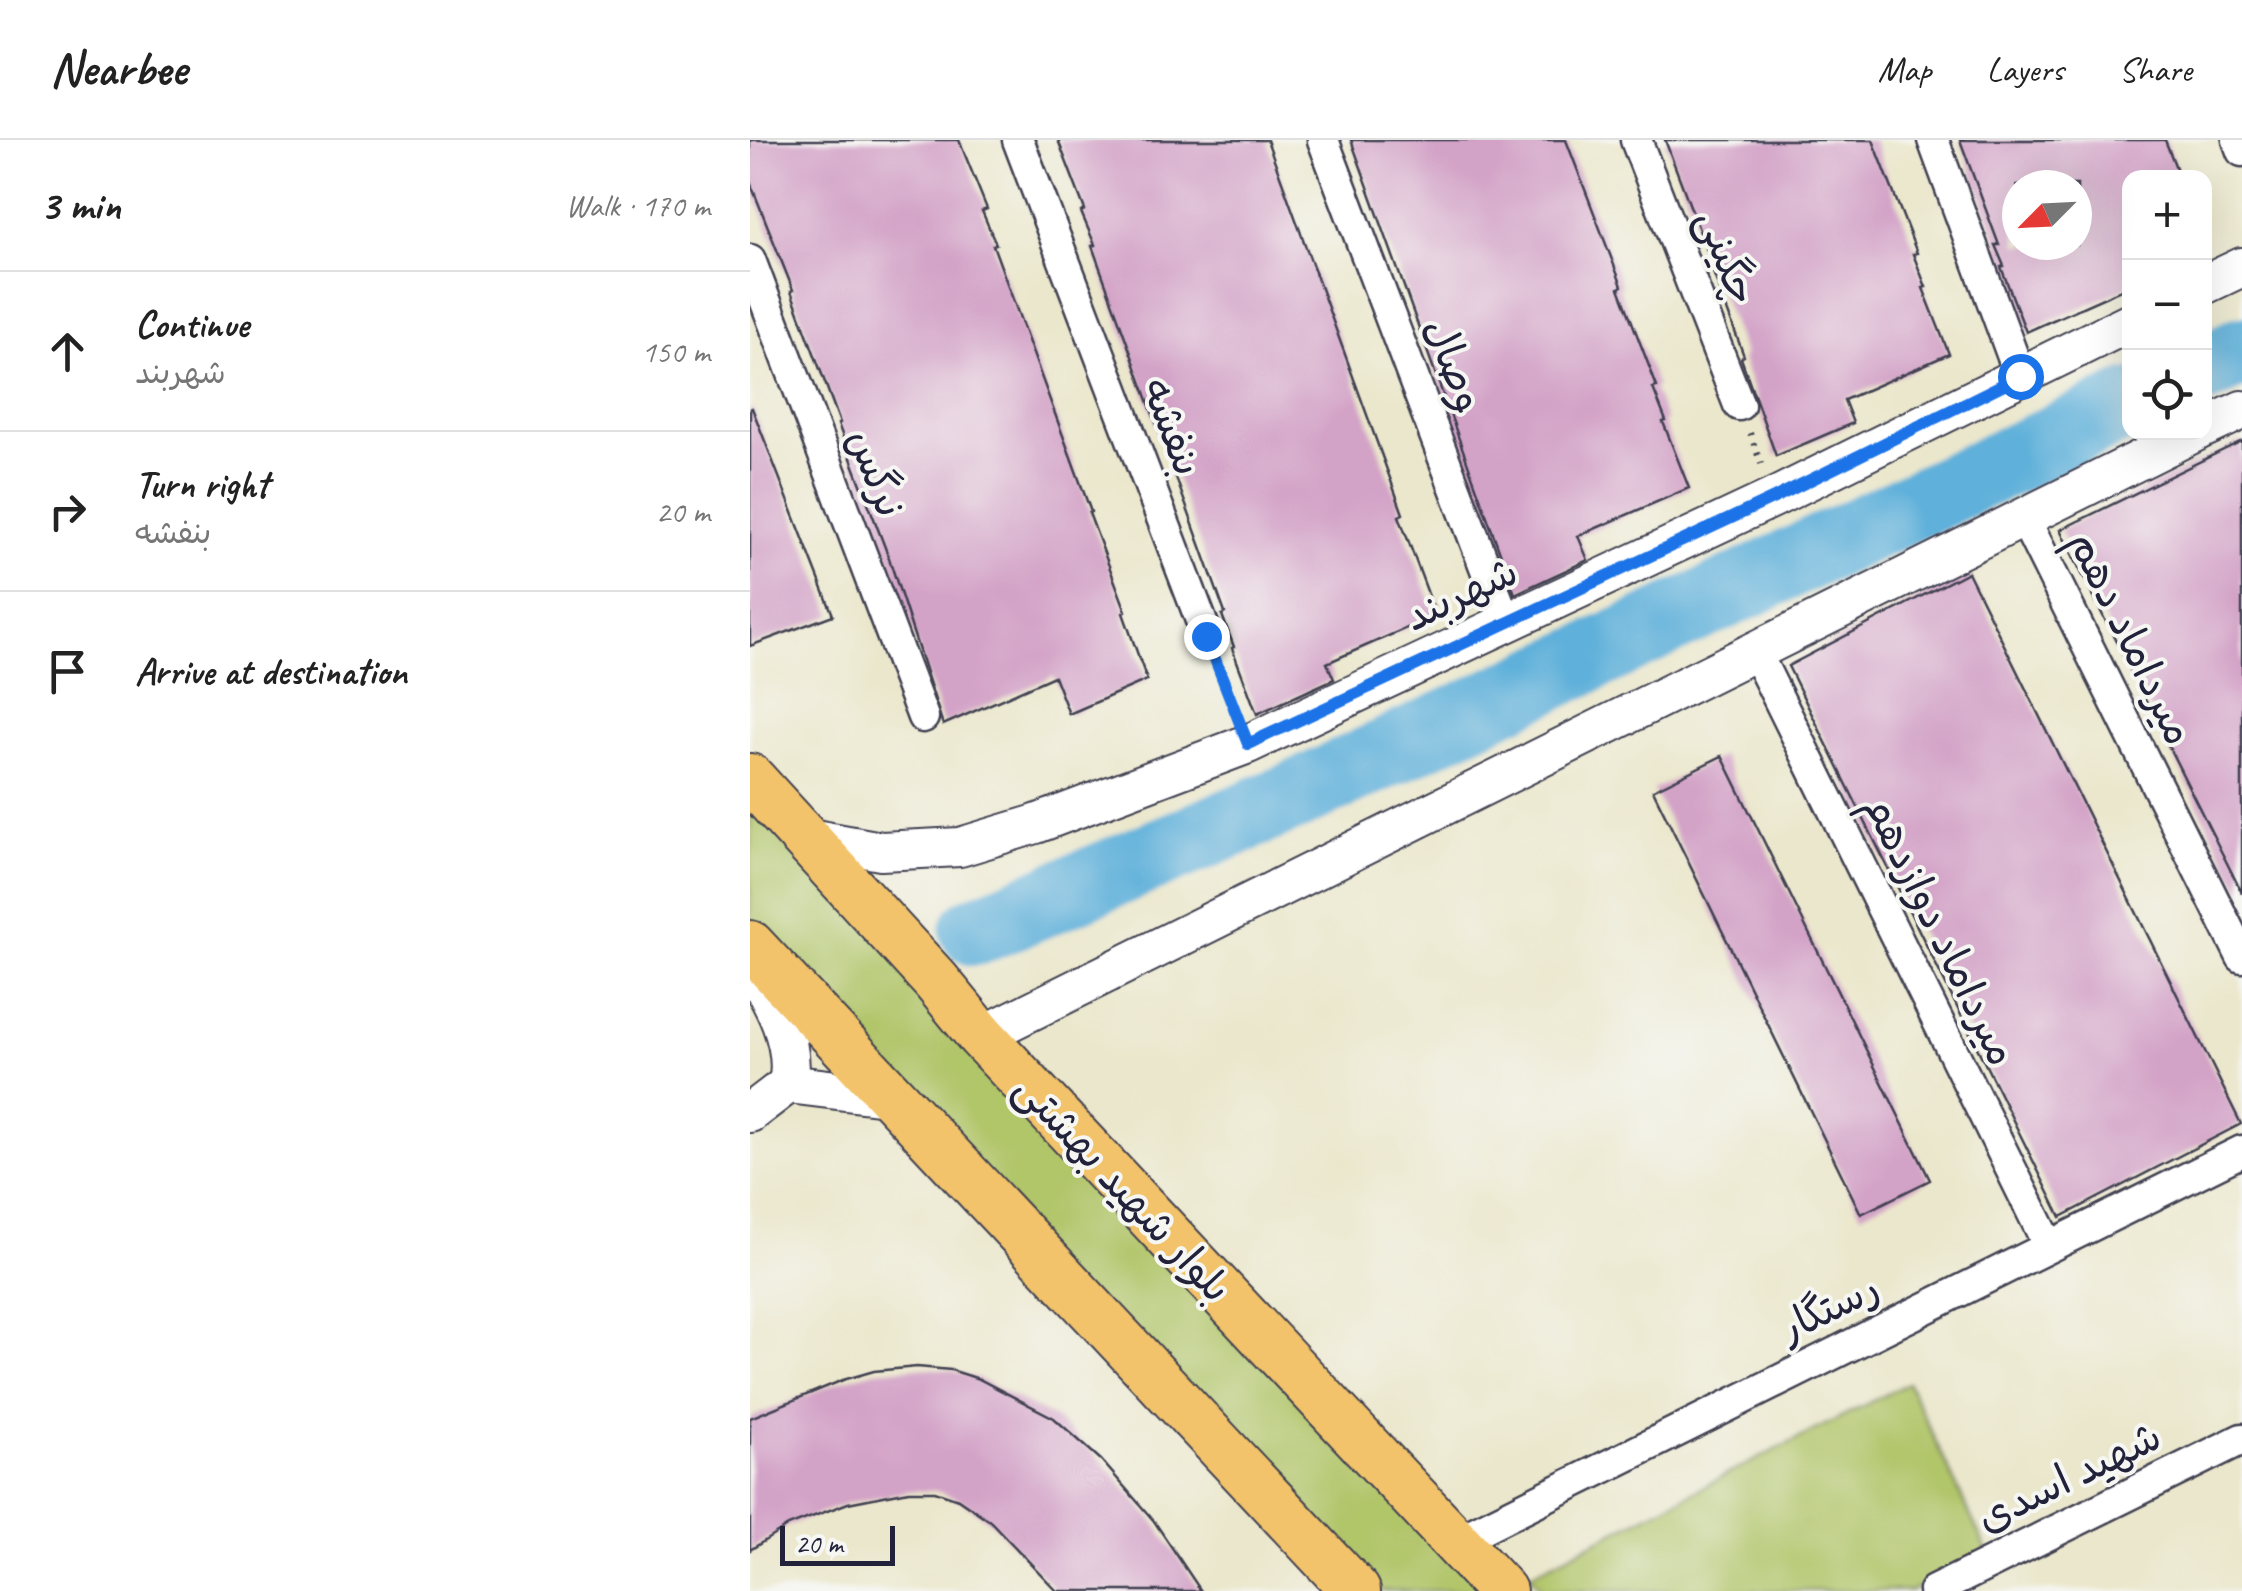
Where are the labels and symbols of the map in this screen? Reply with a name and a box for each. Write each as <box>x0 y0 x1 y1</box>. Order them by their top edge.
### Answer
north arrow <box>2002 170 2092 260</box>
street label: چگینی <box>1685 202 1769 312</box>
street label: وصال <box>1412 311 1496 421</box>
route start <box>1998 354 2044 400</box>
street label: بنفشه <box>1129 371 1215 483</box>
street label: نرگس <box>835 421 917 525</box>
street label: میرداماد دهم <box>2053 522 2206 756</box>
street label: شهربند <box>1396 545 1526 643</box>
route end <box>1184 614 1230 660</box>
street label: میرداماد دوازدهم <box>1847 786 2029 1077</box>
street label: بلوار شهید بهشتی <box>1003 1062 1243 1314</box>
street label: رستگار <box>1769 1261 1888 1355</box>
street label: شهید اسدی <box>1968 1410 2170 1544</box>
scale bar <box>780 1521 895 1566</box>

